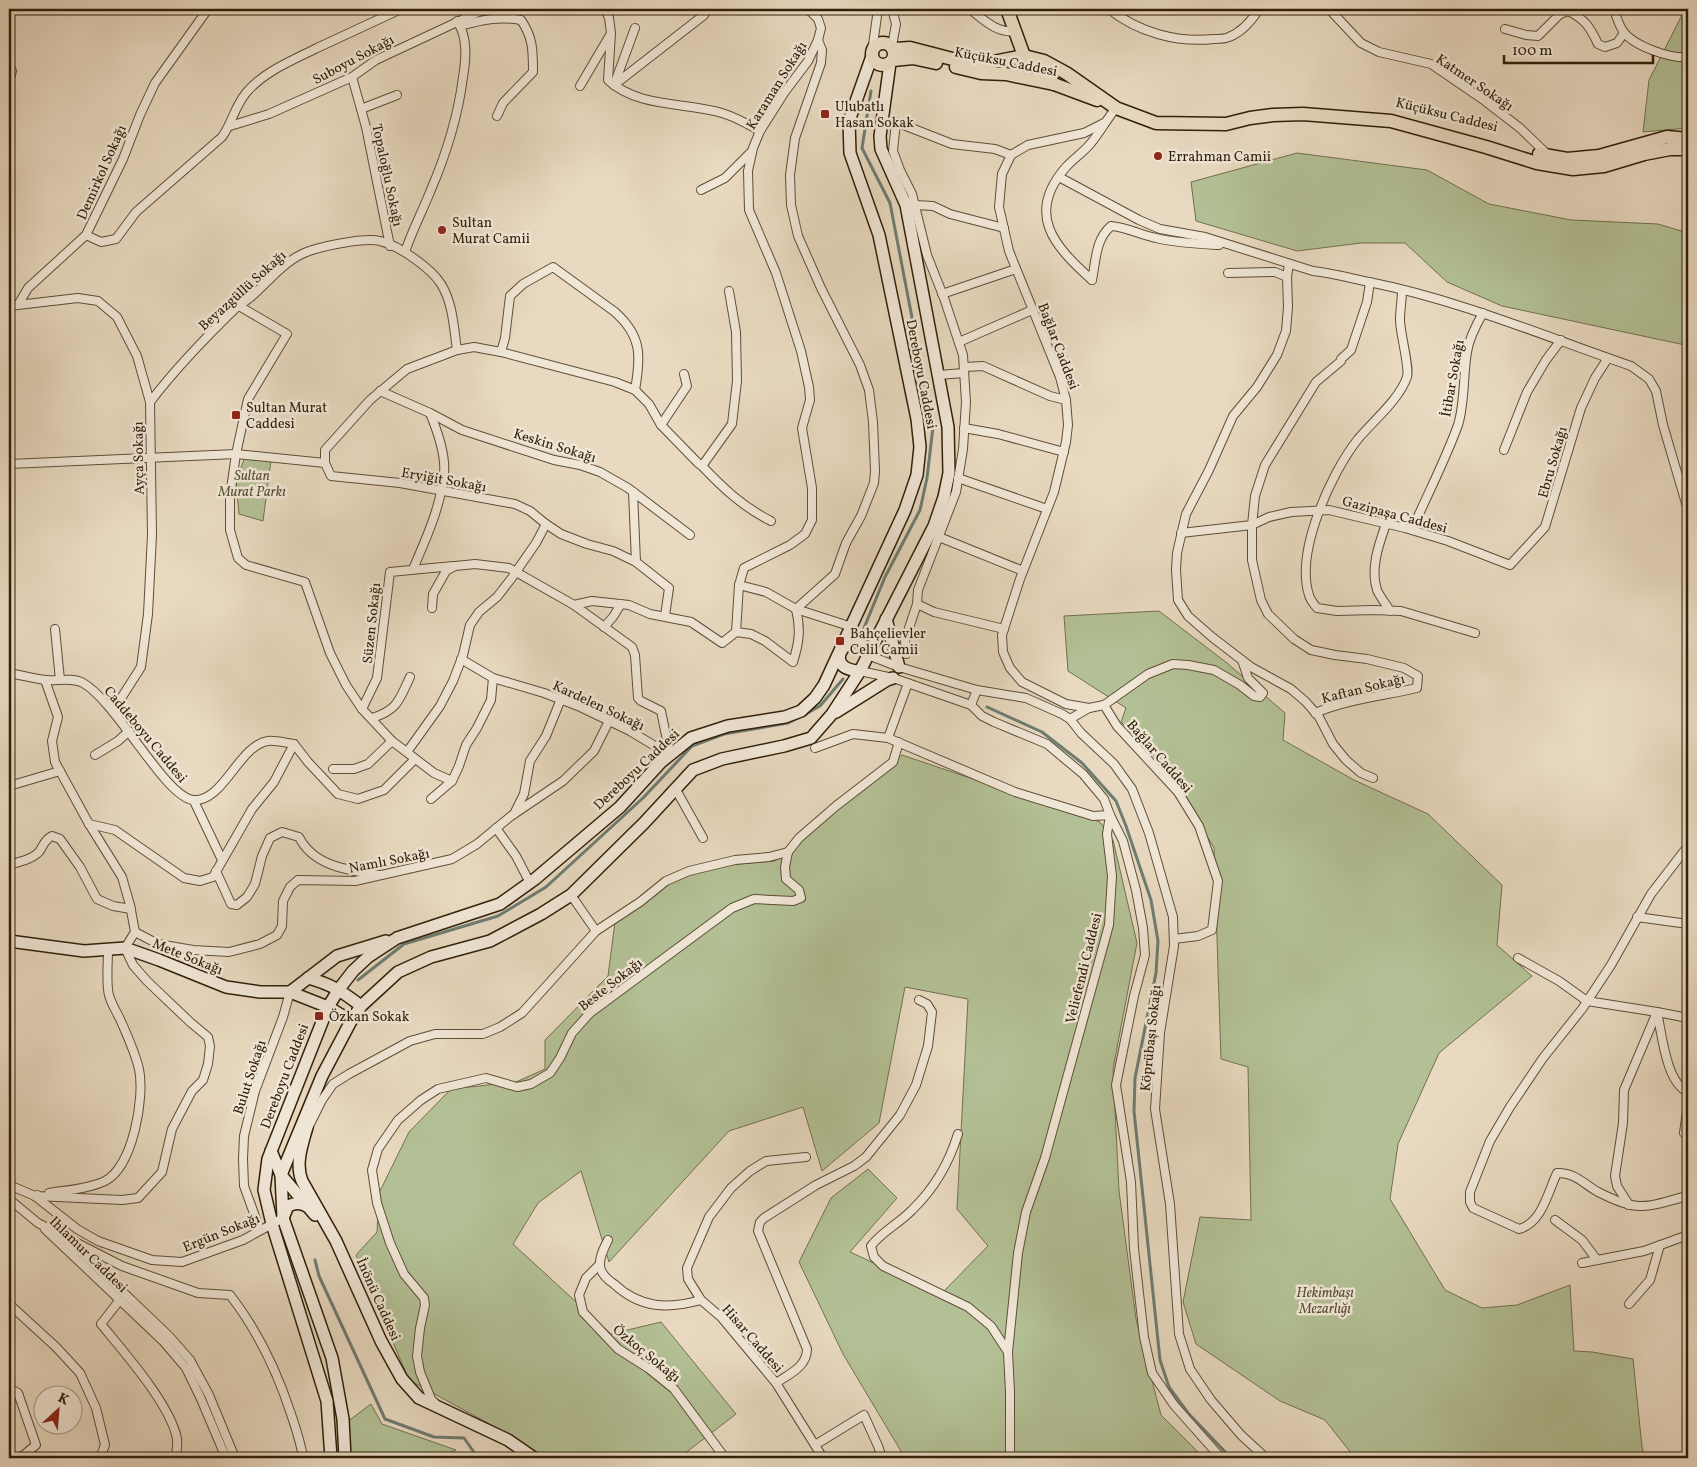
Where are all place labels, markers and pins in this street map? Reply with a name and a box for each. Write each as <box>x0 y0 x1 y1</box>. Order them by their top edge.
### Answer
place label: Ulubatlı Hasan Sokak <box>835 98 914 133</box>
marker: Ulubatlı Hasan Sokak <box>819 108 831 120</box>
place label: Errahman Camii <box>1168 148 1271 167</box>
marker: Errahman Camii <box>1152 150 1164 162</box>
place label: Sultan Murat Camii <box>452 214 530 249</box>
marker: Sultan Murat Camii <box>436 224 448 236</box>
place label: Sultan Murat Caddesi <box>246 399 327 434</box>
marker: Sultan Murat Caddesi <box>230 409 242 421</box>
place label: Bahçelievler Celil Camii <box>850 625 926 660</box>
marker: Bahçelievler Celil Camii <box>834 635 846 647</box>
place label: Özkan Sokak <box>329 1008 410 1027</box>
marker: Özkan Sokak <box>313 1010 325 1022</box>

